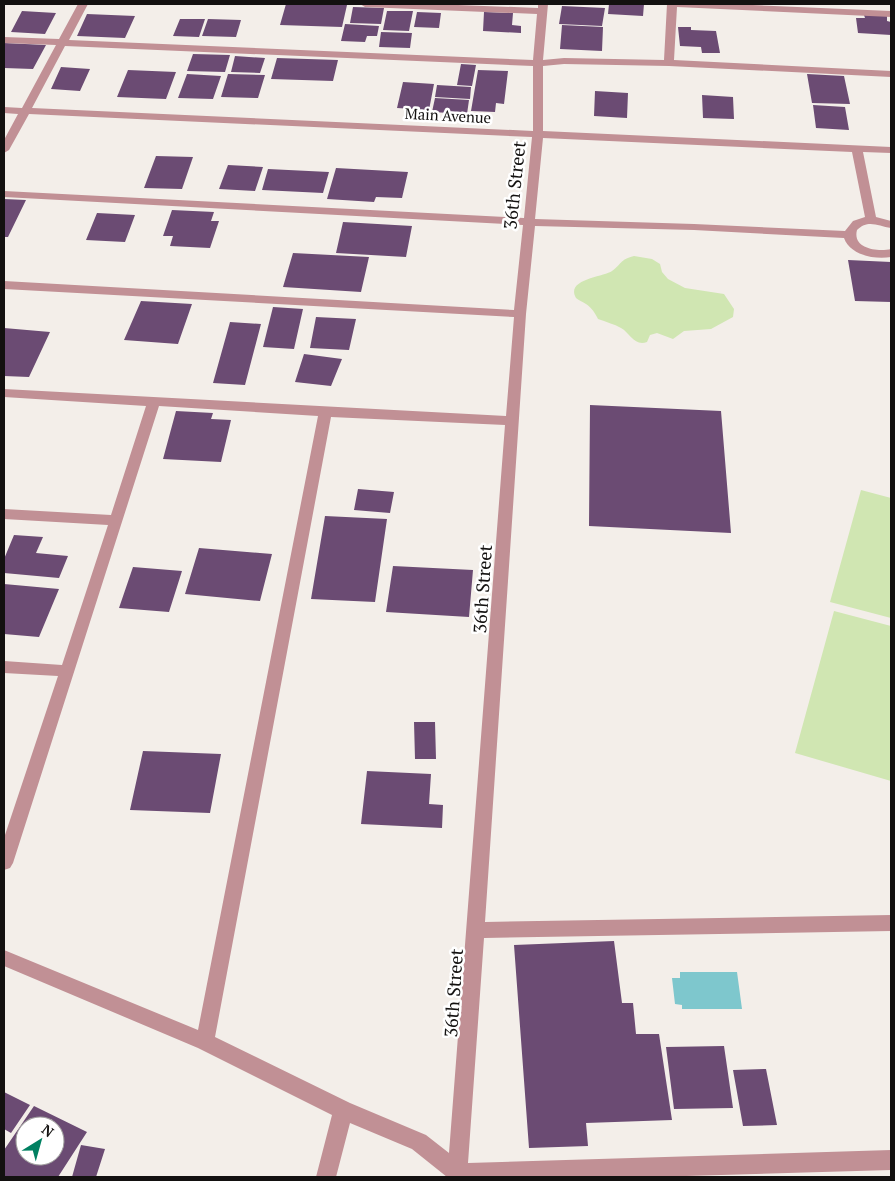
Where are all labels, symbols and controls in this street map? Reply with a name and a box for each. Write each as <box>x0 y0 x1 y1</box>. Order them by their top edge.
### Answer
street label: Main Avenue <box>404 103 492 127</box>
street label: 36th Street <box>497 139 531 230</box>
street label: 36th Street <box>467 544 497 634</box>
street label: 36th Street <box>438 948 468 1038</box>
north arrow <box>15 1116 65 1166</box>
text: N <box>38 1119 58 1141</box>

